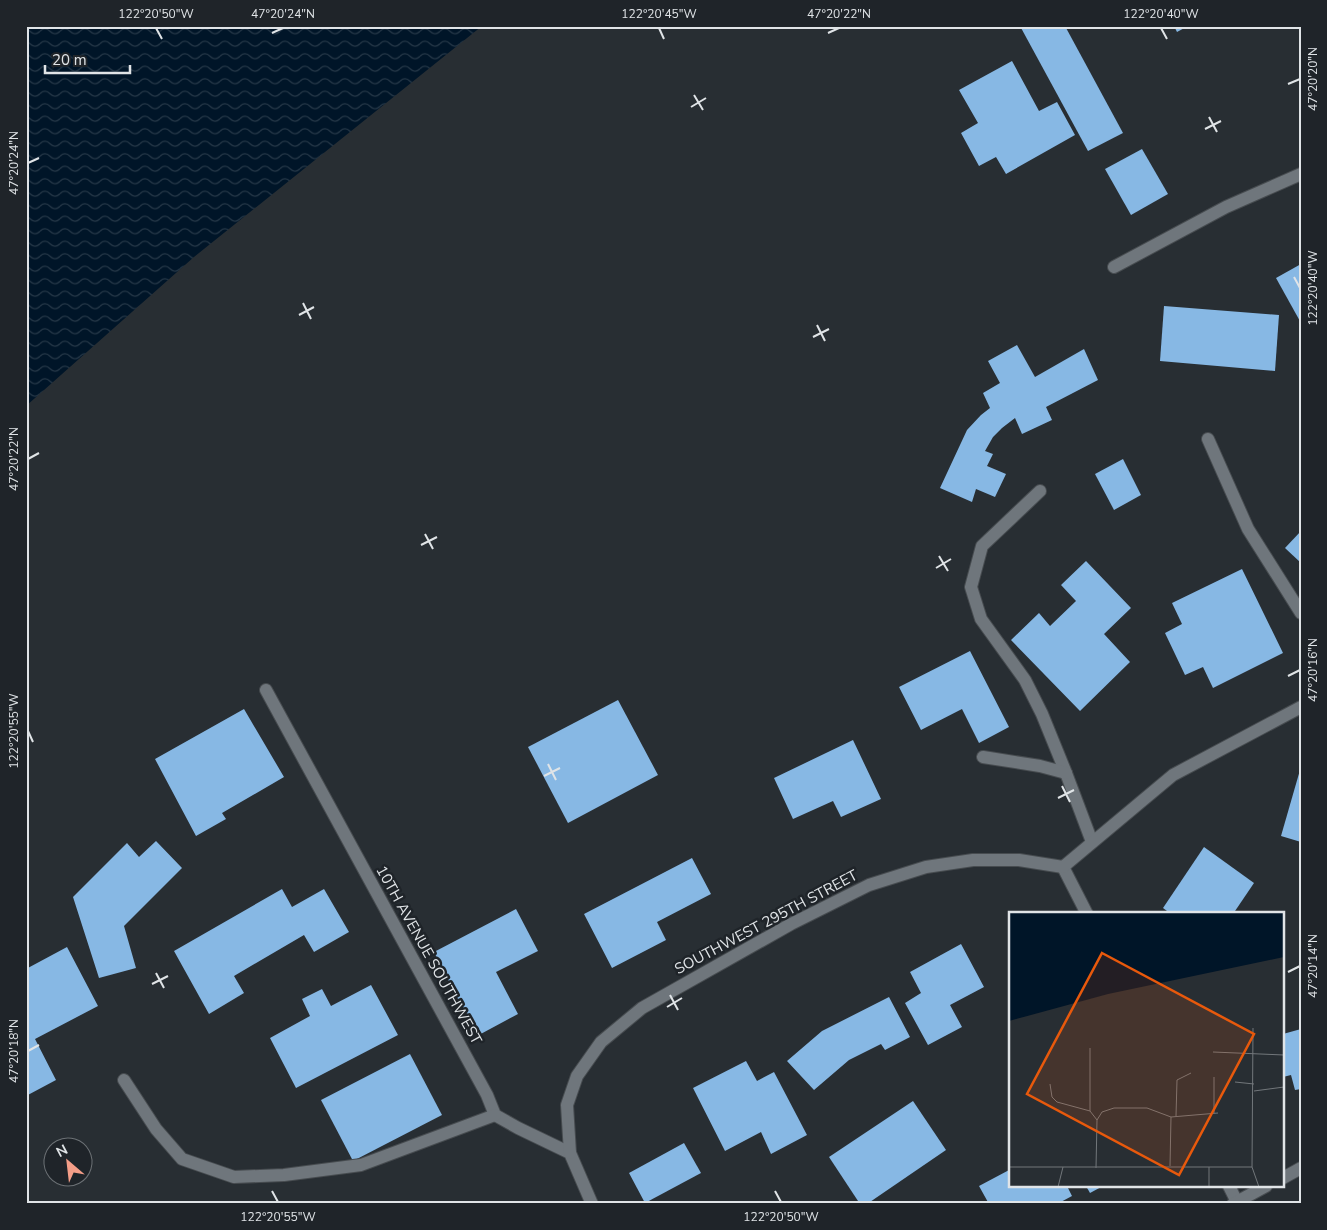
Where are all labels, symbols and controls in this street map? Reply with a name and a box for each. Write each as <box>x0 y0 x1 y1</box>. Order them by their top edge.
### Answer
text: 122°20'50"W <box>118 6 194 22</box>
text: 47°20'24"N <box>251 6 315 22</box>
text: 122°20'45"W <box>621 6 697 22</box>
text: 47°20'22"N <box>807 6 871 22</box>
text: 122°20'40"W <box>1123 6 1199 22</box>
scale bar <box>45 42 130 74</box>
text: 47°20'20"N <box>1305 47 1321 111</box>
text: 20 m <box>52 50 87 70</box>
text: 47°20'24"N <box>6 131 22 195</box>
text: 122°20'40"W <box>1305 250 1321 326</box>
text: 47°20'22"N <box>6 427 22 491</box>
text: 47°20'16"N <box>1305 638 1321 702</box>
text: 122°20'55"W <box>6 693 22 769</box>
street label: 10TH AVENUE SOUTHWEST <box>371 862 487 1048</box>
street label: SOUTHWEST 295TH STREET <box>671 865 861 979</box>
inset map <box>1009 912 1284 1188</box>
text: 47°20'14"N <box>1305 934 1321 998</box>
text: 47°20'18"N <box>6 1019 22 1083</box>
north arrow <box>42 1138 92 1188</box>
text: N <box>53 1140 71 1162</box>
text: 122°20'55"W <box>240 1209 316 1225</box>
text: 122°20'50"W <box>743 1209 819 1225</box>

